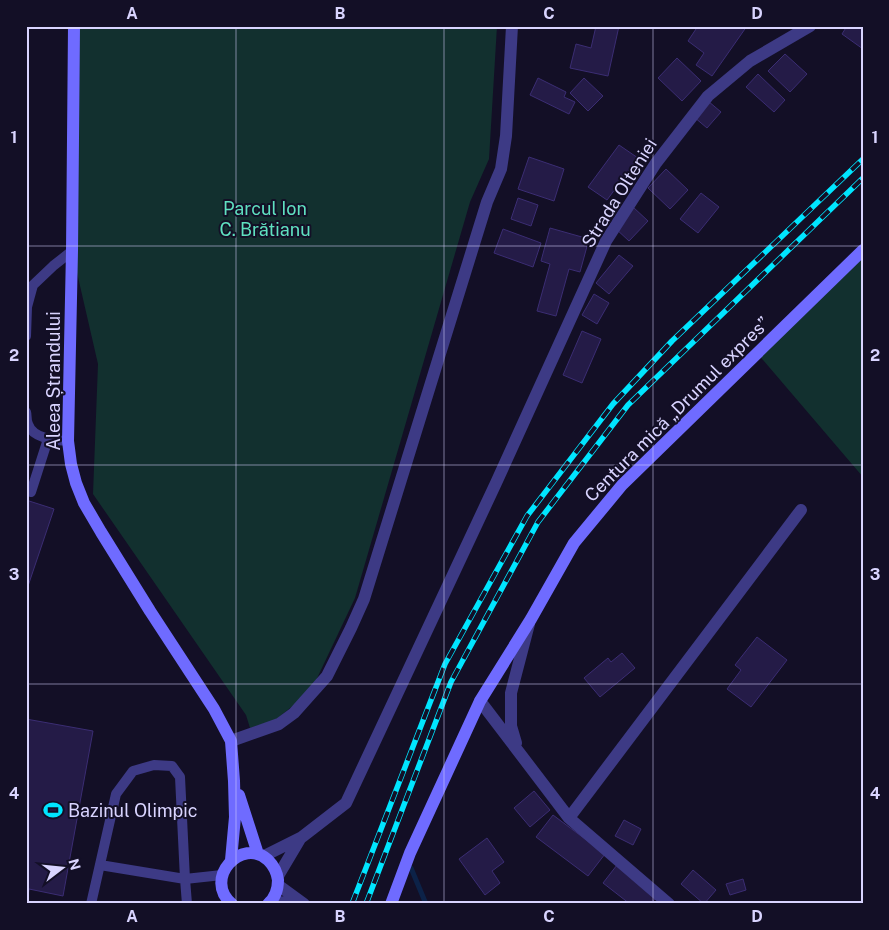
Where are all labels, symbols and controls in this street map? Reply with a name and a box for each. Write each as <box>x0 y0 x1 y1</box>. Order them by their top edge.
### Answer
text: A <box>126 4 138 23</box>
text: B <box>335 4 346 23</box>
text: C <box>543 4 555 23</box>
text: D <box>751 4 763 23</box>
text: 1 <box>11 128 17 147</box>
text: 1 <box>872 128 878 147</box>
street label: Strada Olteniei <box>577 135 661 251</box>
park label: Parcul Ion C. Brătianu <box>219 198 311 240</box>
street label: Aleea Ștrandului <box>43 311 64 451</box>
street label: Centura mică „Drumul expres” <box>580 312 774 506</box>
text: 2 <box>9 346 19 365</box>
text: 2 <box>870 346 880 365</box>
text: 3 <box>9 565 19 584</box>
text: 3 <box>870 565 880 584</box>
text: 4 <box>9 784 20 803</box>
text: 4 <box>870 784 881 803</box>
sports icon: Bazinul Olimpic <box>42 799 64 821</box>
place label: Bazinul Olimpic <box>68 800 198 821</box>
north arrow <box>38 842 88 892</box>
text: N <box>65 857 84 872</box>
text: A <box>126 907 138 926</box>
text: B <box>335 907 346 926</box>
text: C <box>543 907 555 926</box>
text: D <box>751 907 763 926</box>

